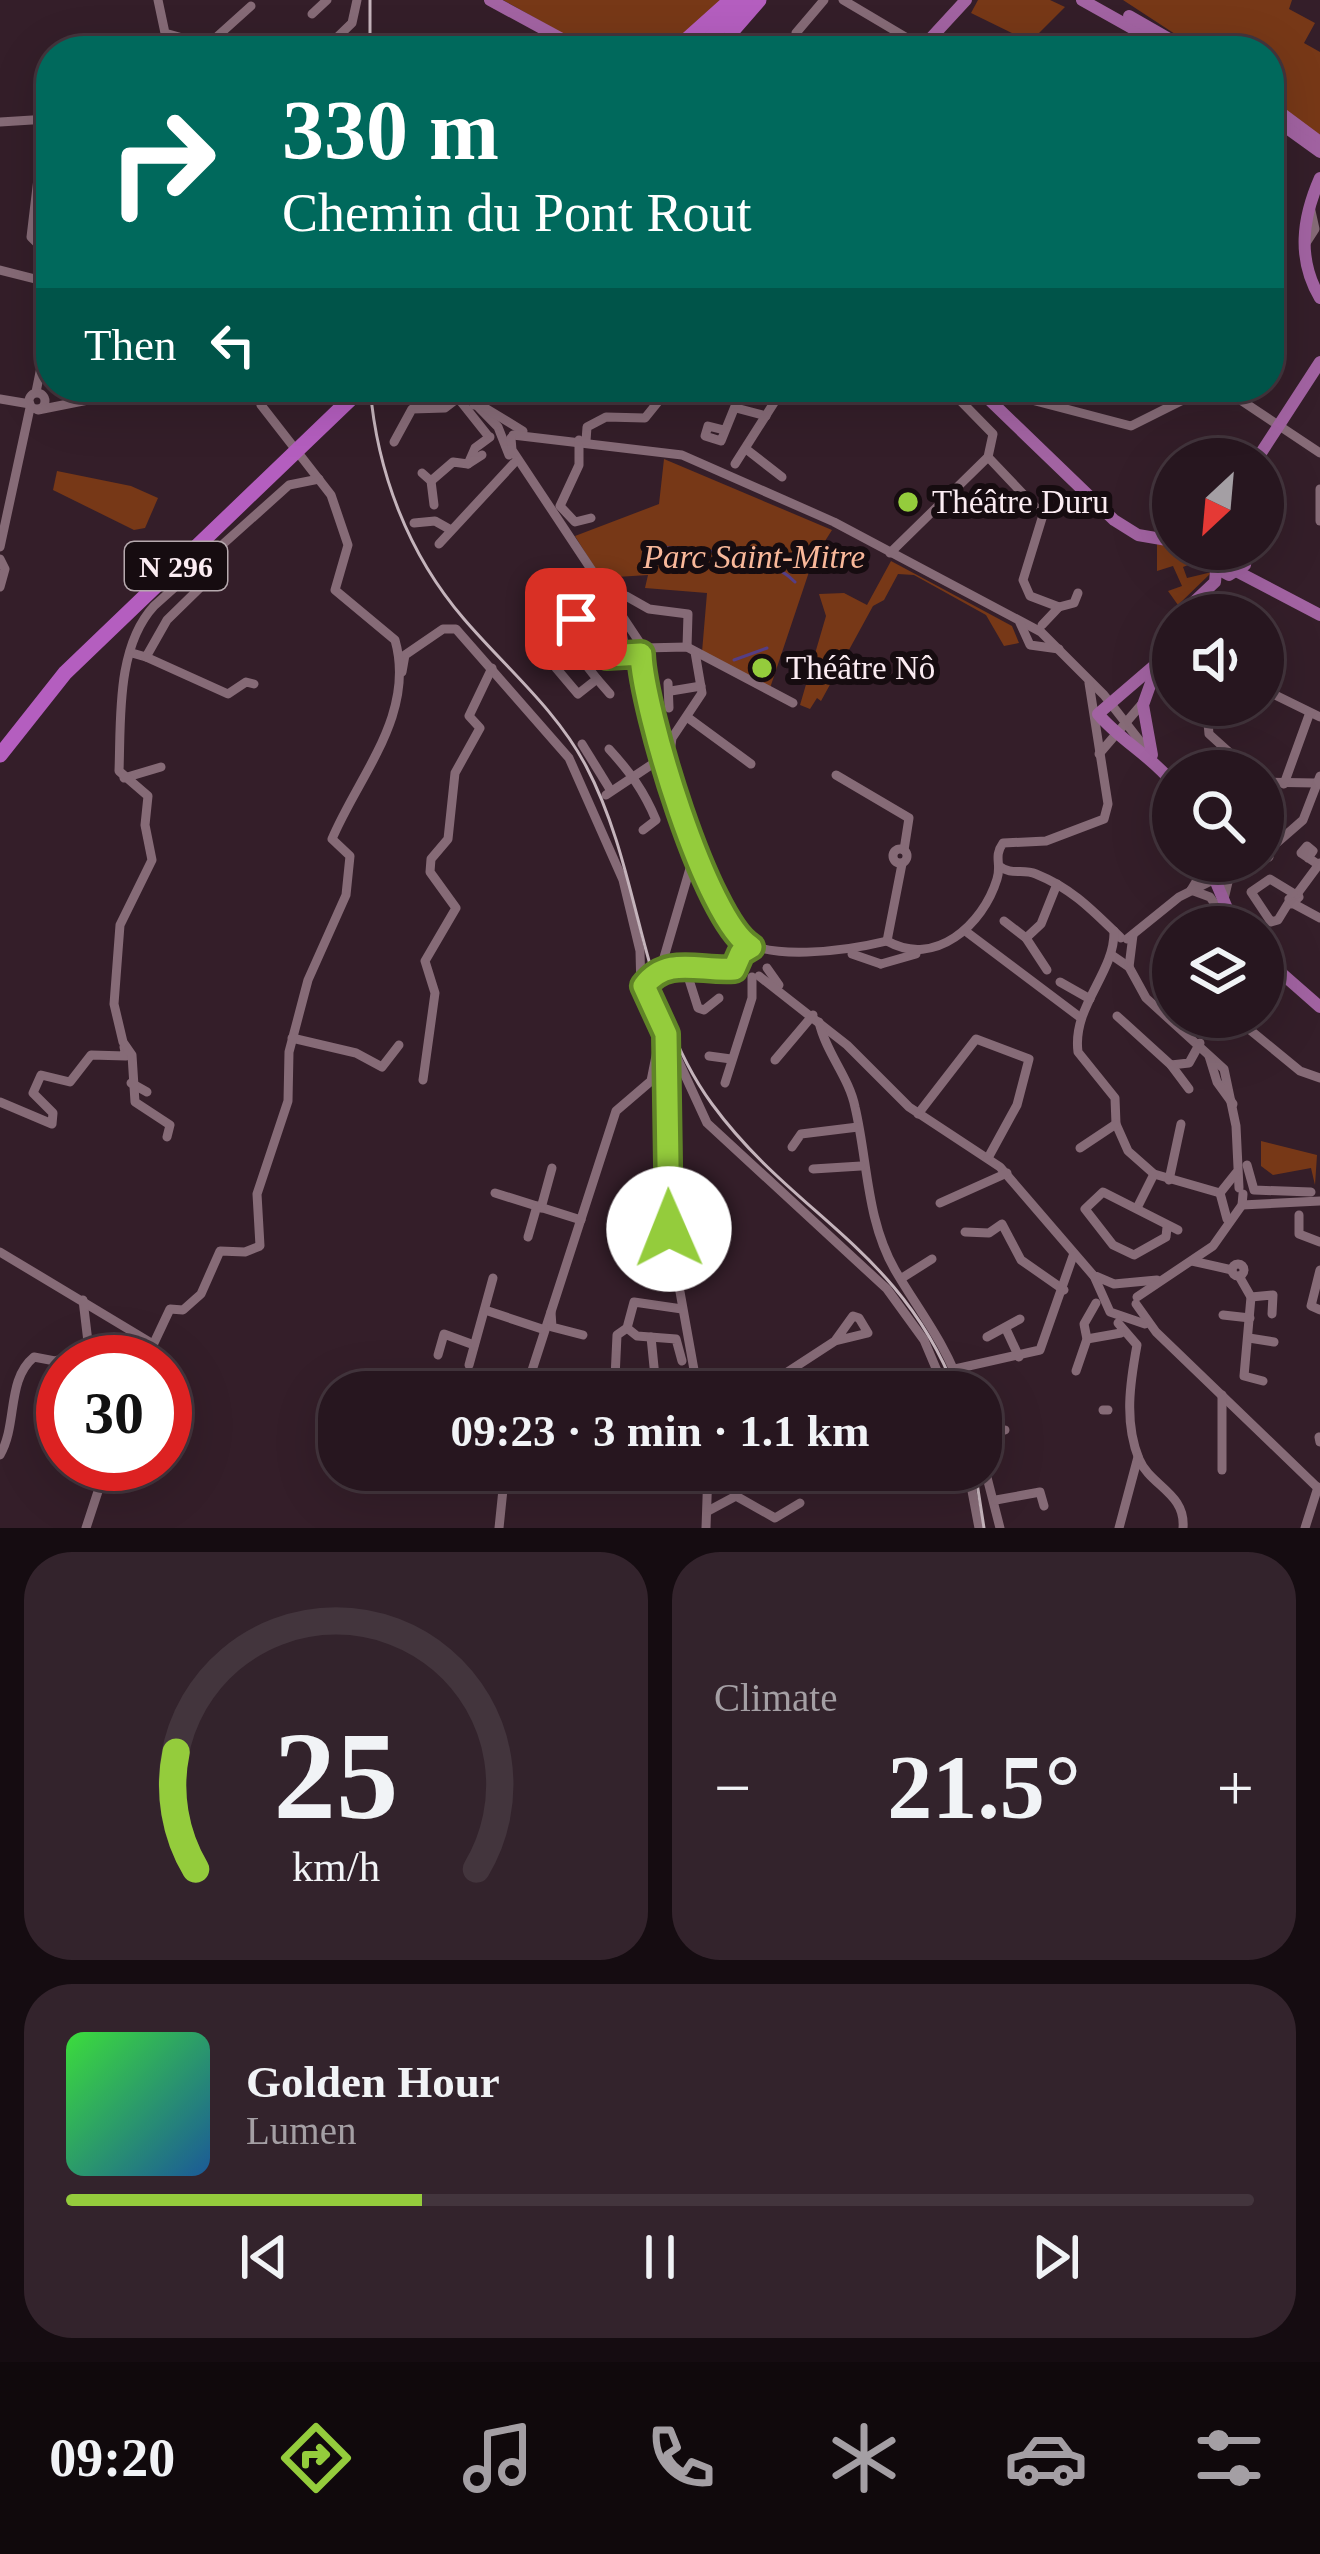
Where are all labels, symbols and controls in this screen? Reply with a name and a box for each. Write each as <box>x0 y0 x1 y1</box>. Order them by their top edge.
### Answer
icon: right <box>84 84 240 240</box>
text: 330 m <box>282 84 499 177</box>
text: Chemin du Pont Rout <box>282 183 752 243</box>
icon: left <box>200 312 266 378</box>
text: Then <box>84 320 176 370</box>
north arrow <box>1152 438 1284 570</box>
map controls <box>1152 438 1284 1038</box>
place label: Théâtre Duru <box>932 484 1109 520</box>
marker: Théâtre Duru <box>895 489 921 515</box>
park label: Parc Saint-Mitre <box>642 539 865 575</box>
road number: N 296 <box>125 542 227 590</box>
pin <box>525 568 627 670</box>
icon: arrive <box>543 586 609 652</box>
button: sound <box>1152 594 1284 726</box>
place label: Théâtre Nô <box>786 650 935 686</box>
marker: Théâtre Nô <box>749 655 775 681</box>
button: search <box>1152 750 1284 882</box>
button: layers <box>1152 906 1284 1038</box>
position arrow <box>606 1166 732 1292</box>
speed limit sign: 30 <box>36 1335 192 1491</box>
text: 09:23 · 3 min · 1.1 km <box>451 1406 869 1456</box>
text: Climate <box>714 1676 837 1719</box>
text: 25 <box>274 1707 398 1845</box>
text: 21.5° <box>887 1738 1081 1837</box>
text: − <box>714 1751 751 1824</box>
text: + <box>1217 1751 1254 1824</box>
text: km/h <box>292 1843 380 1890</box>
text: Golden Hour <box>246 2057 500 2107</box>
text: Lumen <box>246 2109 356 2152</box>
icon: previous <box>231 2224 297 2290</box>
icon: pause <box>627 2224 693 2290</box>
icon: next <box>1023 2224 1089 2290</box>
icon: directions <box>274 2416 358 2500</box>
icon: music <box>456 2416 540 2500</box>
icon: phone <box>639 2416 723 2500</box>
icon: climate <box>822 2416 906 2500</box>
icon: car <box>1004 2416 1088 2500</box>
icon: filters <box>1187 2416 1271 2500</box>
text: 09:20 <box>49 2428 175 2488</box>

